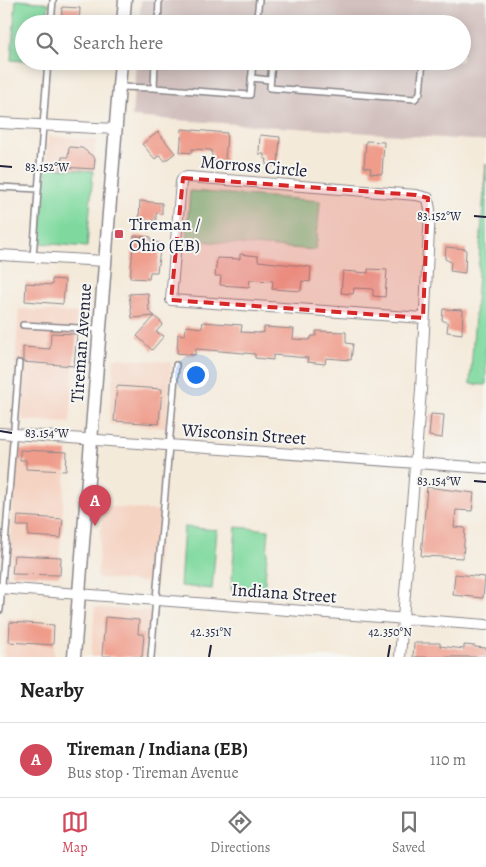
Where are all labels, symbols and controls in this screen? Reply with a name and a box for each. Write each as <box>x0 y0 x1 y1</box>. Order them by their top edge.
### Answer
search box <box>15 15 471 70</box>
icon: search <box>33 29 61 57</box>
text: Search here <box>73 30 163 56</box>
street label: Morross Circle <box>200 149 308 183</box>
text: 83.152°W <box>25 159 70 175</box>
text: 83.152°W <box>417 208 462 224</box>
place label: Tireman / Ohio (EB) <box>129 212 201 257</box>
marker: Tireman / Ohio (EB) <box>113 228 125 240</box>
street label: Tireman Avenue <box>65 283 97 403</box>
your location <box>183 362 209 388</box>
street label: Wisconsin Street <box>180 418 307 450</box>
text: 83.154°W <box>25 425 70 441</box>
text: 83.154°W <box>417 473 462 489</box>
pin: A <box>79 485 111 526</box>
street label: Indiana Street <box>231 577 337 609</box>
text: 42.351°N <box>190 624 232 640</box>
text: 42.350°N <box>368 624 412 640</box>
text: Nearby <box>20 676 83 704</box>
text: Tireman / Indiana (EB) <box>67 736 248 762</box>
text: A <box>31 749 41 771</box>
text: 110 m <box>430 749 466 771</box>
text: Bus stop · Tireman Avenue <box>67 762 239 784</box>
tab: Map <box>61 808 89 857</box>
tab: Directions <box>210 808 270 857</box>
tab: Saved <box>392 808 425 857</box>

